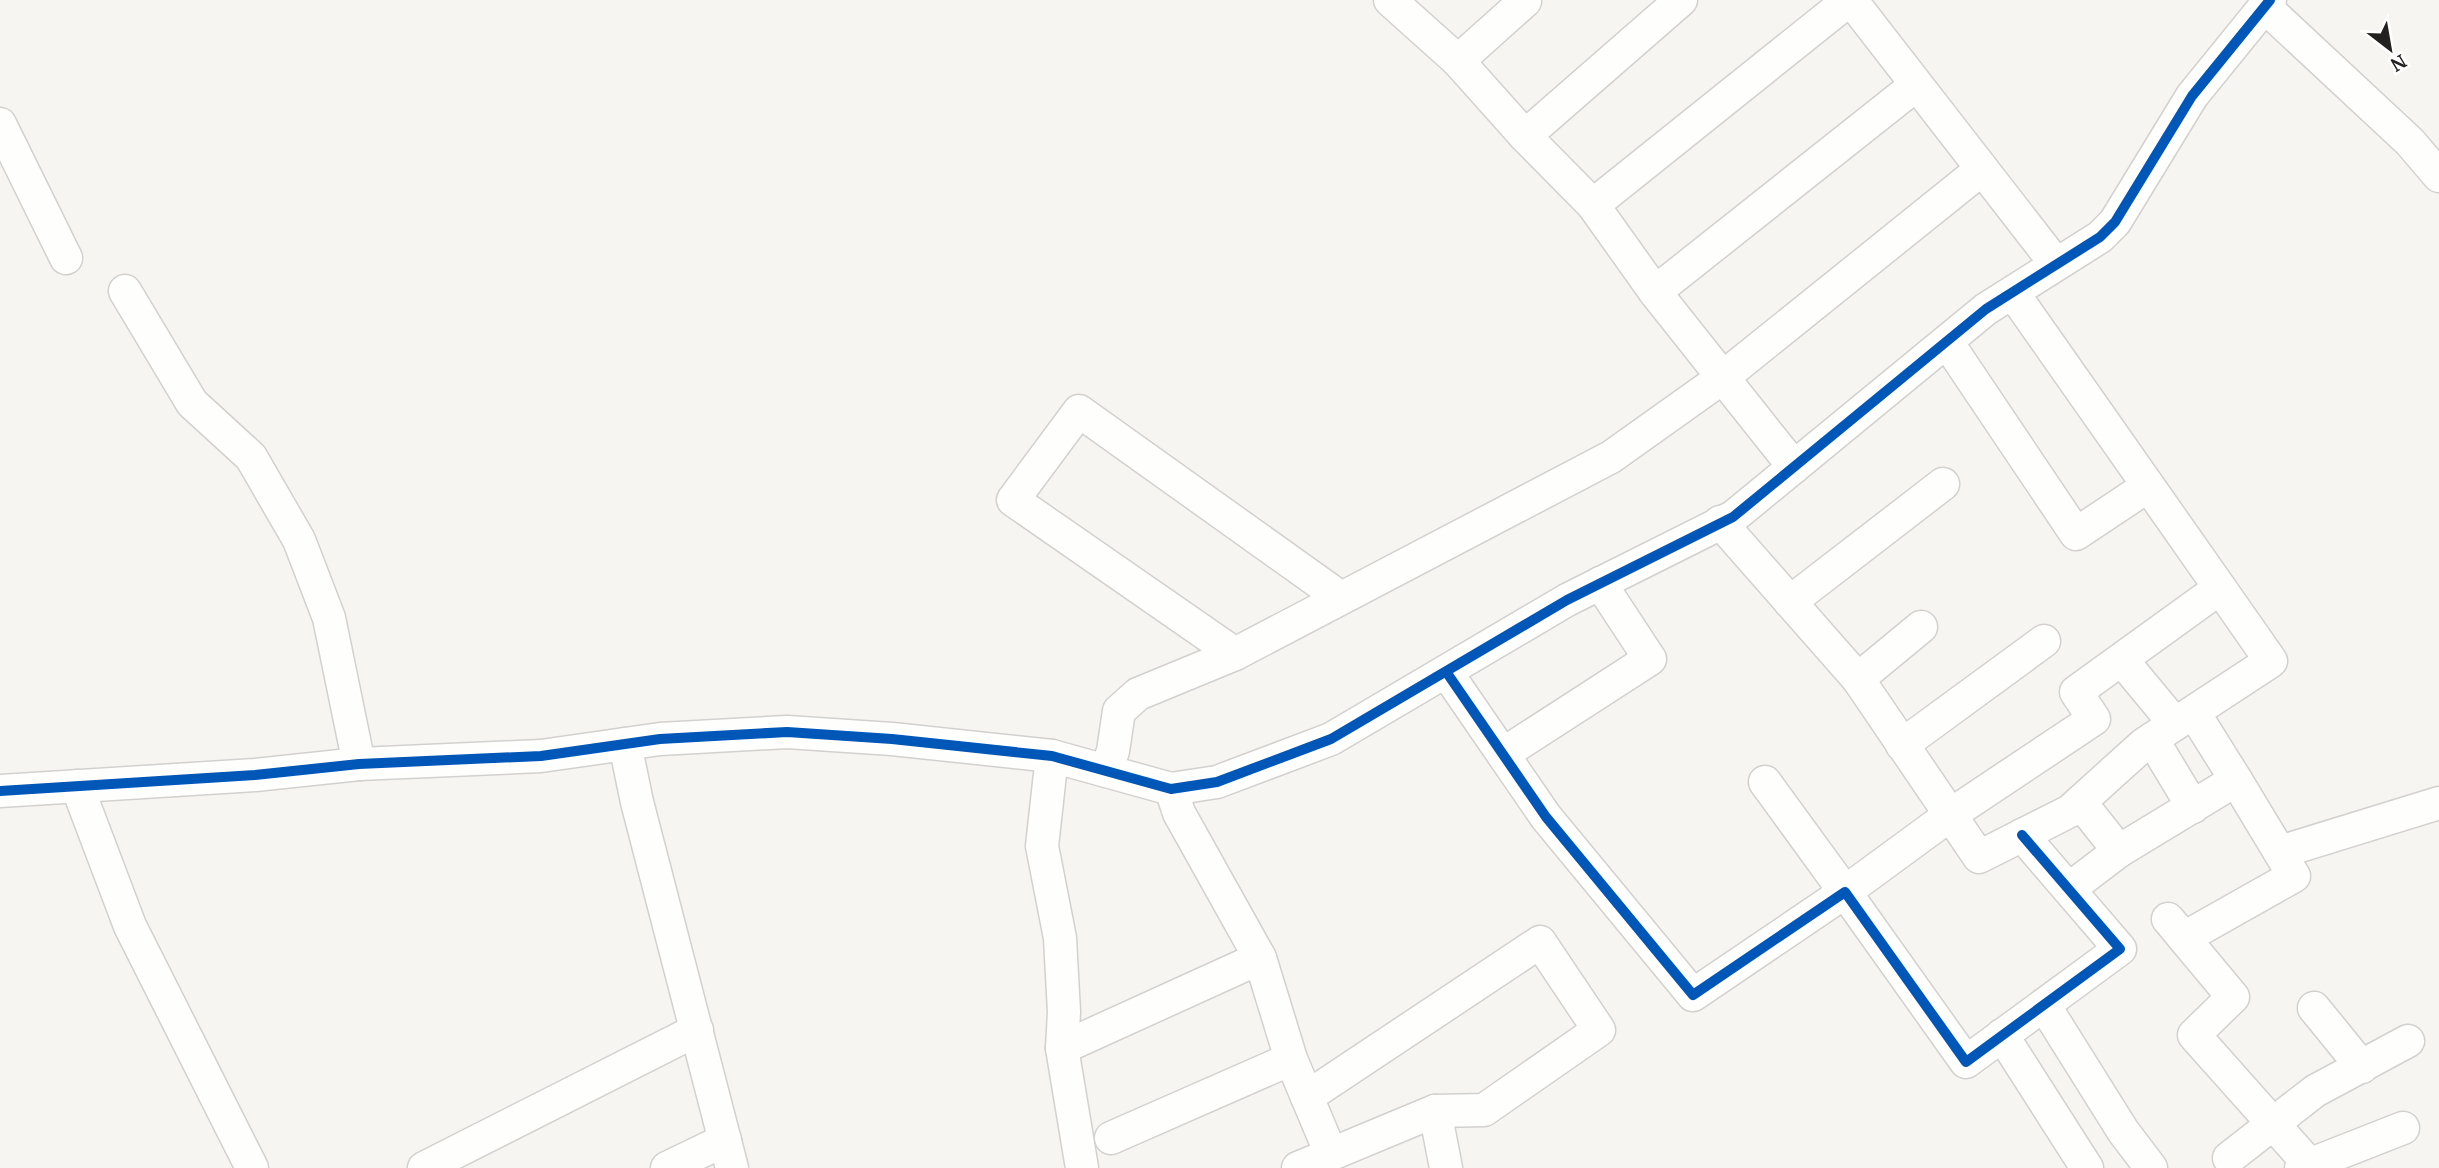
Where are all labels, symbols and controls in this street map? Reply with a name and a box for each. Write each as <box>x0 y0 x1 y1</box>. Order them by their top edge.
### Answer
north arrow <box>2355 14 2425 84</box>
text: N <box>2386 50 2412 79</box>

